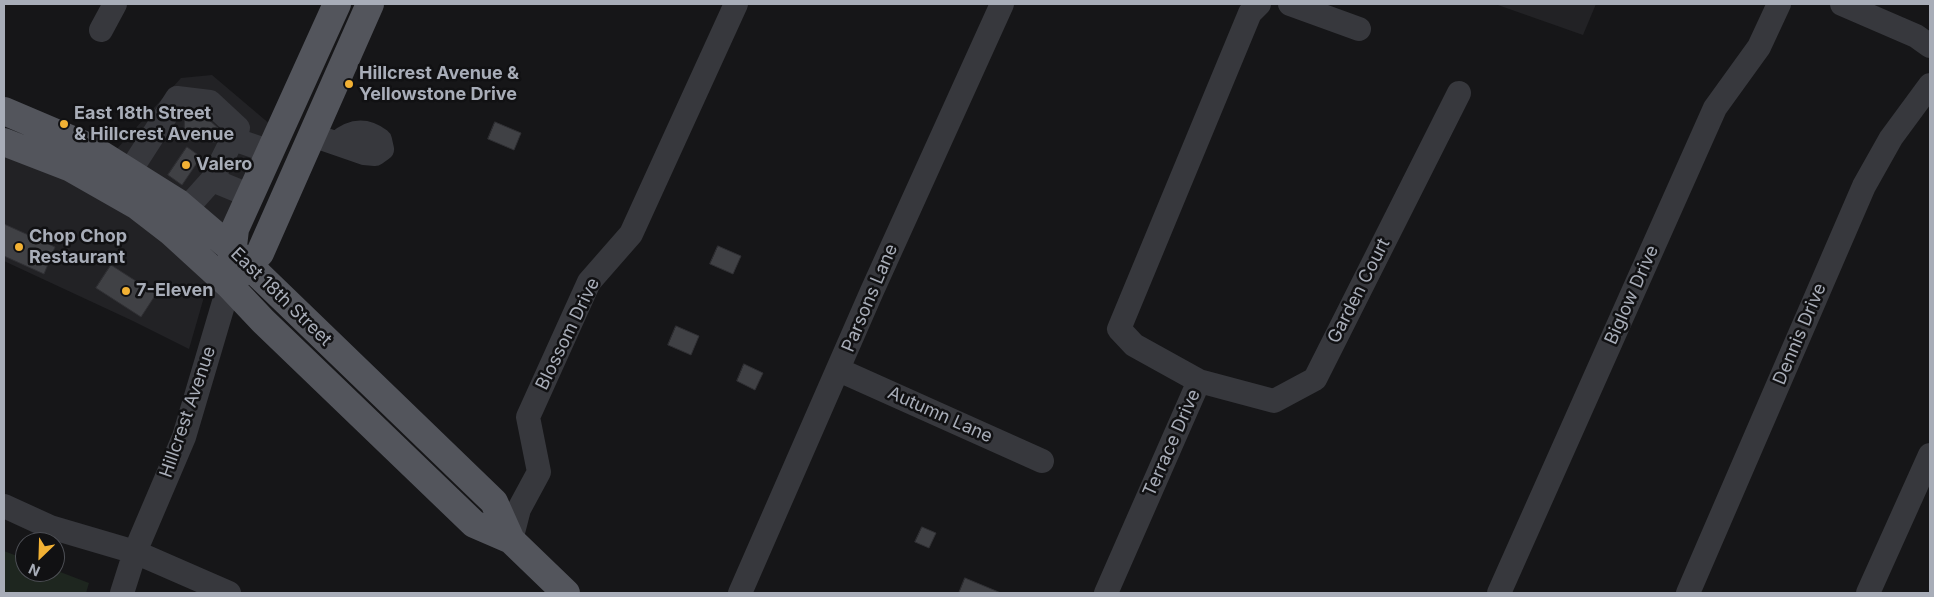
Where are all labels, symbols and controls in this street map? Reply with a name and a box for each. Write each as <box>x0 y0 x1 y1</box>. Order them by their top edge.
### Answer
place label: Hillcrest Avenue & Yellowstone Drive <box>359 63 519 106</box>
marker: Hillcrest Avenue & Yellowstone Drive <box>343 78 355 90</box>
place label: East 18th Street & Hillcrest Avenue <box>74 103 234 146</box>
marker: East 18th Street & Hillcrest Avenue <box>58 118 70 130</box>
place label: Valero <box>196 154 252 176</box>
marker: Valero <box>180 159 192 171</box>
place label: Chop Chop Restaurant <box>29 226 127 268</box>
street label: Garden Court <box>1323 235 1395 347</box>
marker: Chop Chop Restaurant <box>13 241 25 253</box>
street label: Parsons Lane <box>838 241 902 355</box>
street label: Biglow Drive <box>1600 242 1664 348</box>
street label: East 18th Street <box>226 243 336 351</box>
street label: Blossom Drive <box>532 274 604 394</box>
place label: 7-Eleven <box>136 280 213 302</box>
street label: Dennis Drive <box>1769 280 1831 388</box>
marker: 7-Eleven <box>120 285 132 297</box>
street label: Hillcrest Avenue <box>155 344 221 480</box>
street label: Autumn Lane <box>884 382 996 448</box>
street label: Terrace Drive <box>1139 386 1205 500</box>
north arrow <box>15 532 65 582</box>
text: N <box>26 560 42 580</box>

